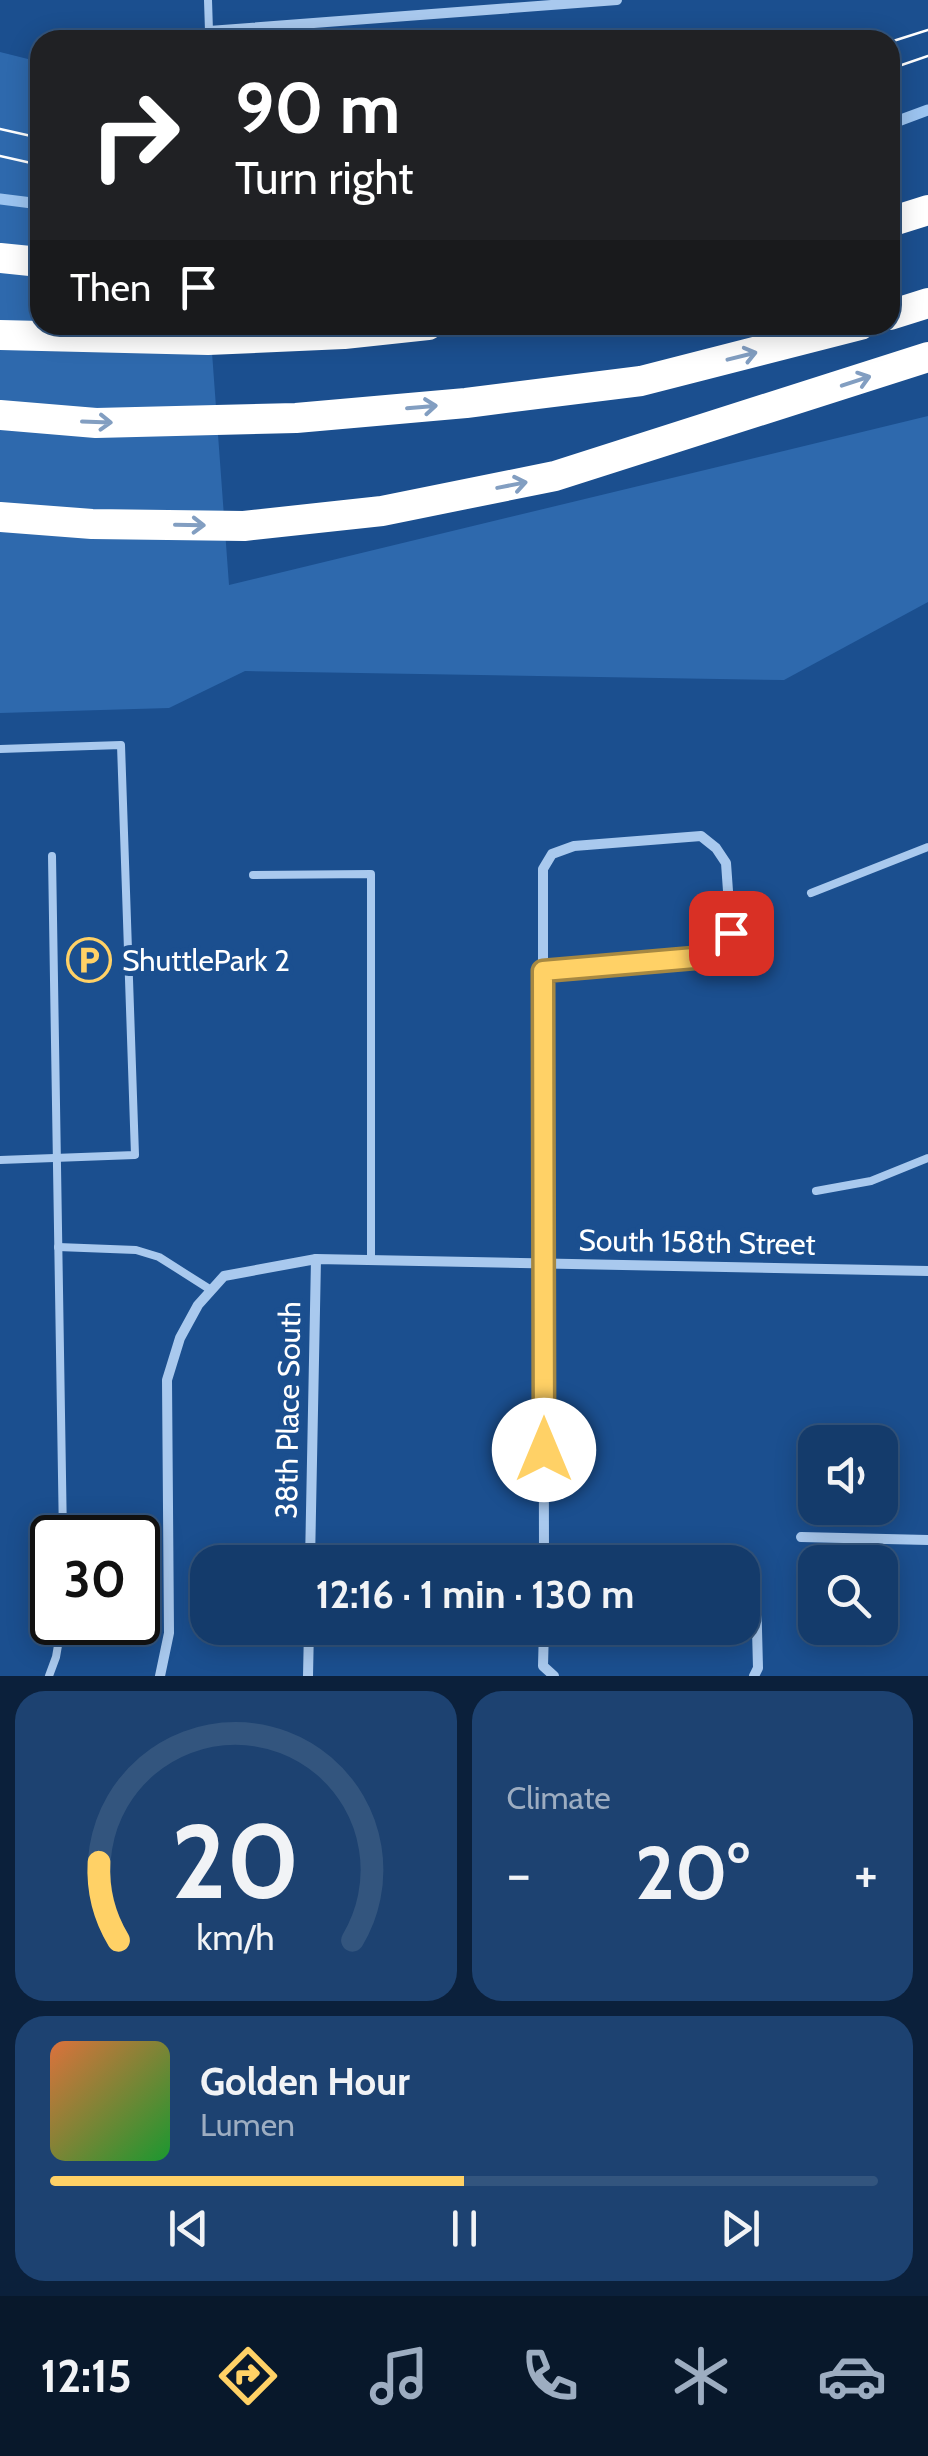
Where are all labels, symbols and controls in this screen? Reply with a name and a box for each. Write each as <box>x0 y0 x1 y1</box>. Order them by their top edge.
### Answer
text: 90 m <box>235 65 400 151</box>
icon: right <box>70 70 200 200</box>
text: Turn right <box>235 151 414 205</box>
icon: arrive <box>171 260 226 315</box>
text: Then <box>70 264 151 311</box>
one-way arrow <box>726 346 757 365</box>
one-way arrow <box>840 370 871 388</box>
one-way arrow <box>405 397 437 416</box>
one-way arrow <box>81 413 113 432</box>
one-way arrow <box>495 475 527 494</box>
one-way arrow <box>172 516 205 534</box>
pin <box>689 891 774 976</box>
icon: arrive <box>704 906 759 961</box>
parking icon: ShuttlePark 2 <box>66 937 112 983</box>
place label: ShuttlePark 2 <box>122 942 290 979</box>
street label: South 158th Street <box>578 1221 816 1263</box>
street label: 38th Place South <box>268 1301 308 1519</box>
position arrow <box>492 1398 596 1502</box>
map controls <box>798 1425 898 1645</box>
button: sound <box>798 1425 898 1525</box>
speed limit sign: 30 <box>30 1515 160 1645</box>
button: search <box>798 1545 898 1645</box>
text: 12:16 · 1 min · 130 m <box>316 1571 634 1618</box>
text: Climate <box>507 1778 611 1817</box>
text: 20 <box>172 1798 300 1924</box>
text: 20° <box>635 1827 749 1918</box>
text: − <box>507 1840 531 1907</box>
text: + <box>854 1840 878 1907</box>
text: km/h <box>197 1916 275 1959</box>
text: Golden Hour <box>200 2058 410 2105</box>
text: Lumen <box>200 2105 295 2144</box>
icon: previous <box>161 2201 216 2256</box>
icon: pause <box>437 2201 492 2256</box>
icon: next <box>713 2201 768 2256</box>
icon: directions <box>213 2341 283 2411</box>
icon: music <box>364 2341 434 2411</box>
icon: phone <box>515 2341 585 2411</box>
icon: climate <box>666 2341 736 2411</box>
icon: car <box>817 2341 887 2411</box>
text: 12:15 <box>41 2349 132 2403</box>

